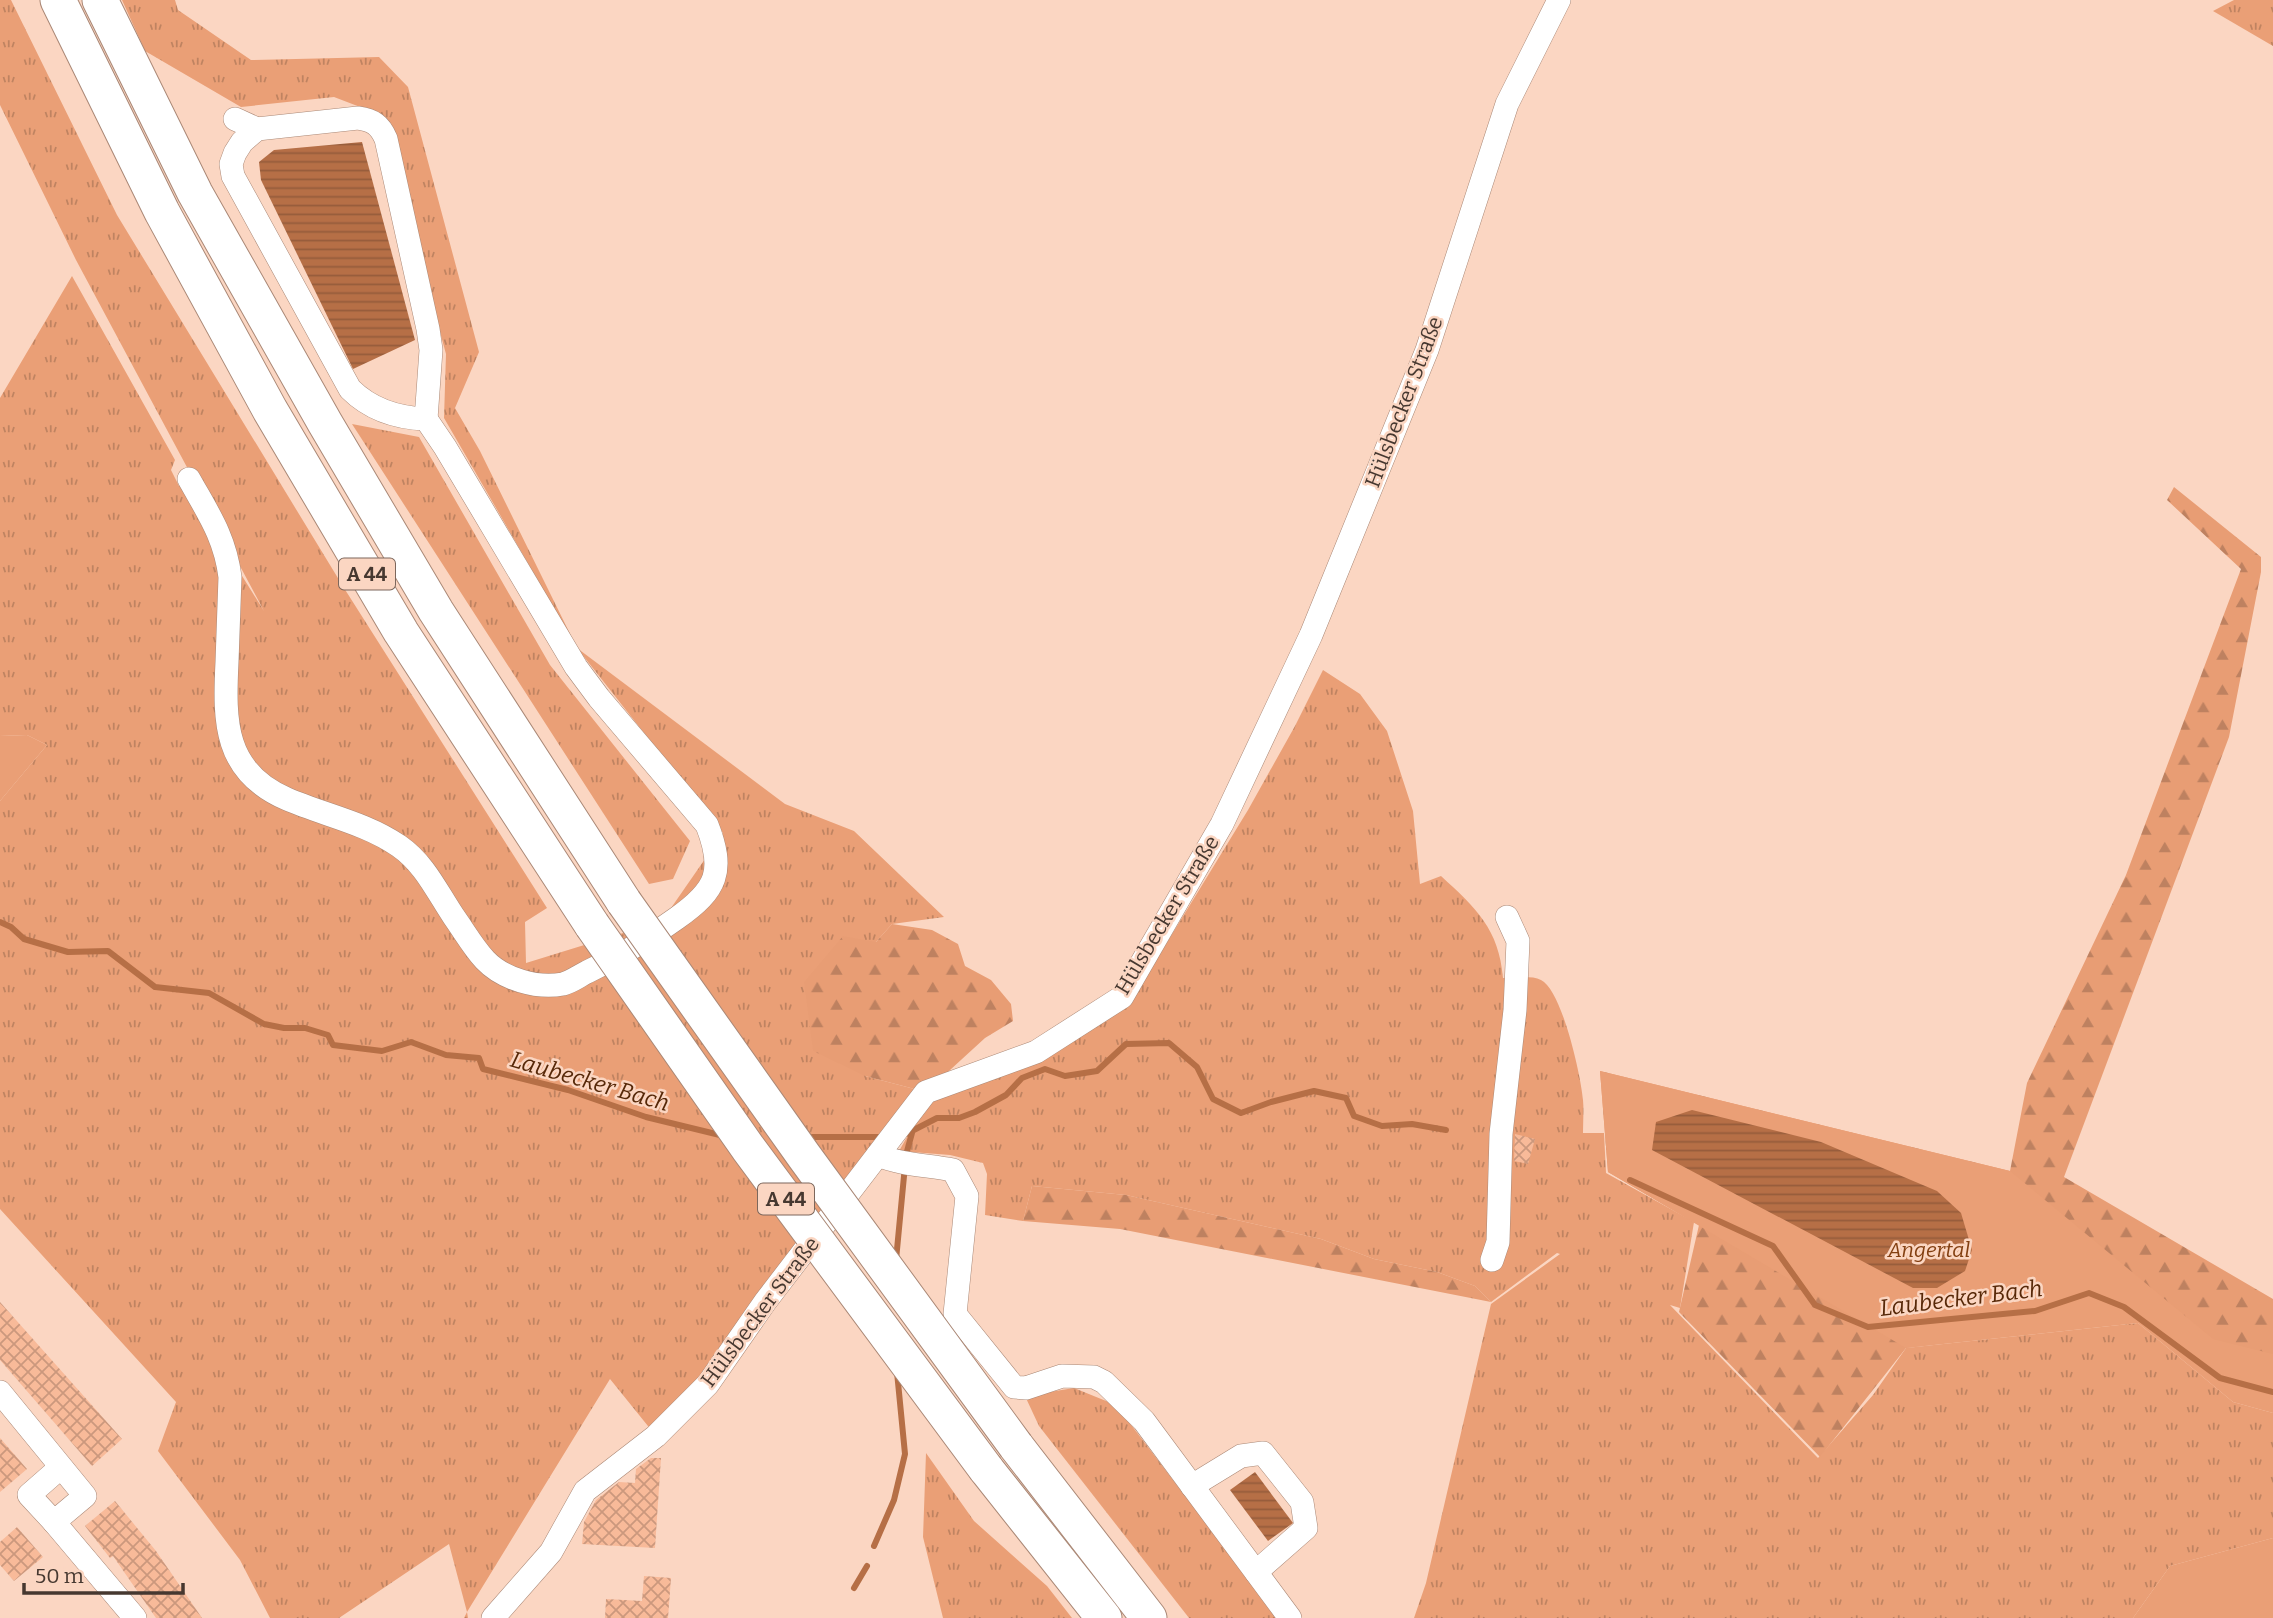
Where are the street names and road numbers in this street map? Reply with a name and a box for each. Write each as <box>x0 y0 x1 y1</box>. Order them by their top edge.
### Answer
street label: Hülsbecker Straße <box>1359 313 1449 491</box>
road number: A 44 <box>339 558 395 590</box>
street label: Hülsbecker Straße <box>1109 831 1225 999</box>
road number: A 44 <box>758 1184 814 1214</box>
street label: Hülsbecker Straße <box>695 1232 825 1392</box>

